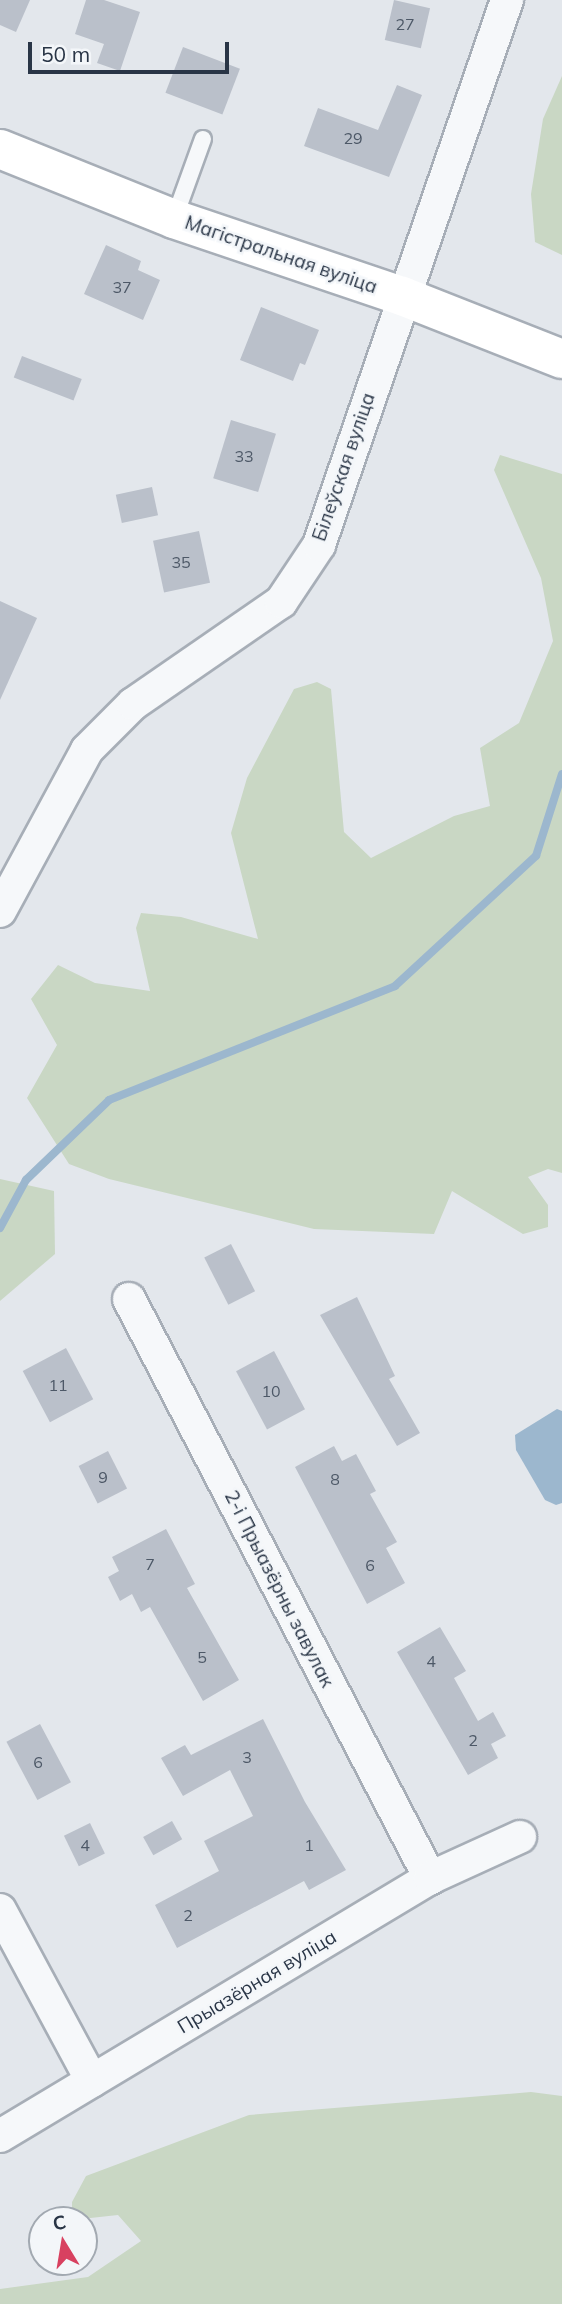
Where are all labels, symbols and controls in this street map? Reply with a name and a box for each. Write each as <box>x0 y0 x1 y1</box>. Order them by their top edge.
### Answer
house number: 27 <box>395 14 415 34</box>
scale bar <box>32 28 233 72</box>
text: 50 m <box>41 41 90 67</box>
house number: 29 <box>343 128 363 148</box>
street label: Магістральная вуліца <box>182 211 380 299</box>
house number: 37 <box>112 277 132 297</box>
street label: Білеўская вуліца <box>308 390 380 544</box>
house number: 33 <box>234 446 254 466</box>
house number: 35 <box>171 552 191 572</box>
house number: 11 <box>48 1375 68 1395</box>
house number: 10 <box>261 1381 281 1401</box>
house number: 9 <box>98 1467 108 1487</box>
house number: 8 <box>330 1469 340 1489</box>
street label: 2-і Прыазёрны завулак <box>219 1487 339 1691</box>
house number: 7 <box>145 1554 155 1574</box>
house number: 6 <box>365 1555 375 1575</box>
house number: 5 <box>197 1647 207 1667</box>
house number: 4 <box>426 1651 436 1671</box>
house number: 2 <box>468 1730 478 1750</box>
house number: 3 <box>242 1747 252 1767</box>
house number: 6 <box>33 1752 43 1772</box>
house number: 4 <box>80 1835 90 1855</box>
house number: 1 <box>304 1835 314 1855</box>
house number: 2 <box>183 1905 193 1925</box>
street label: Прыазёрная вуліца <box>173 1926 341 2038</box>
north arrow <box>28 2206 98 2276</box>
text: С <box>51 2209 68 2235</box>

